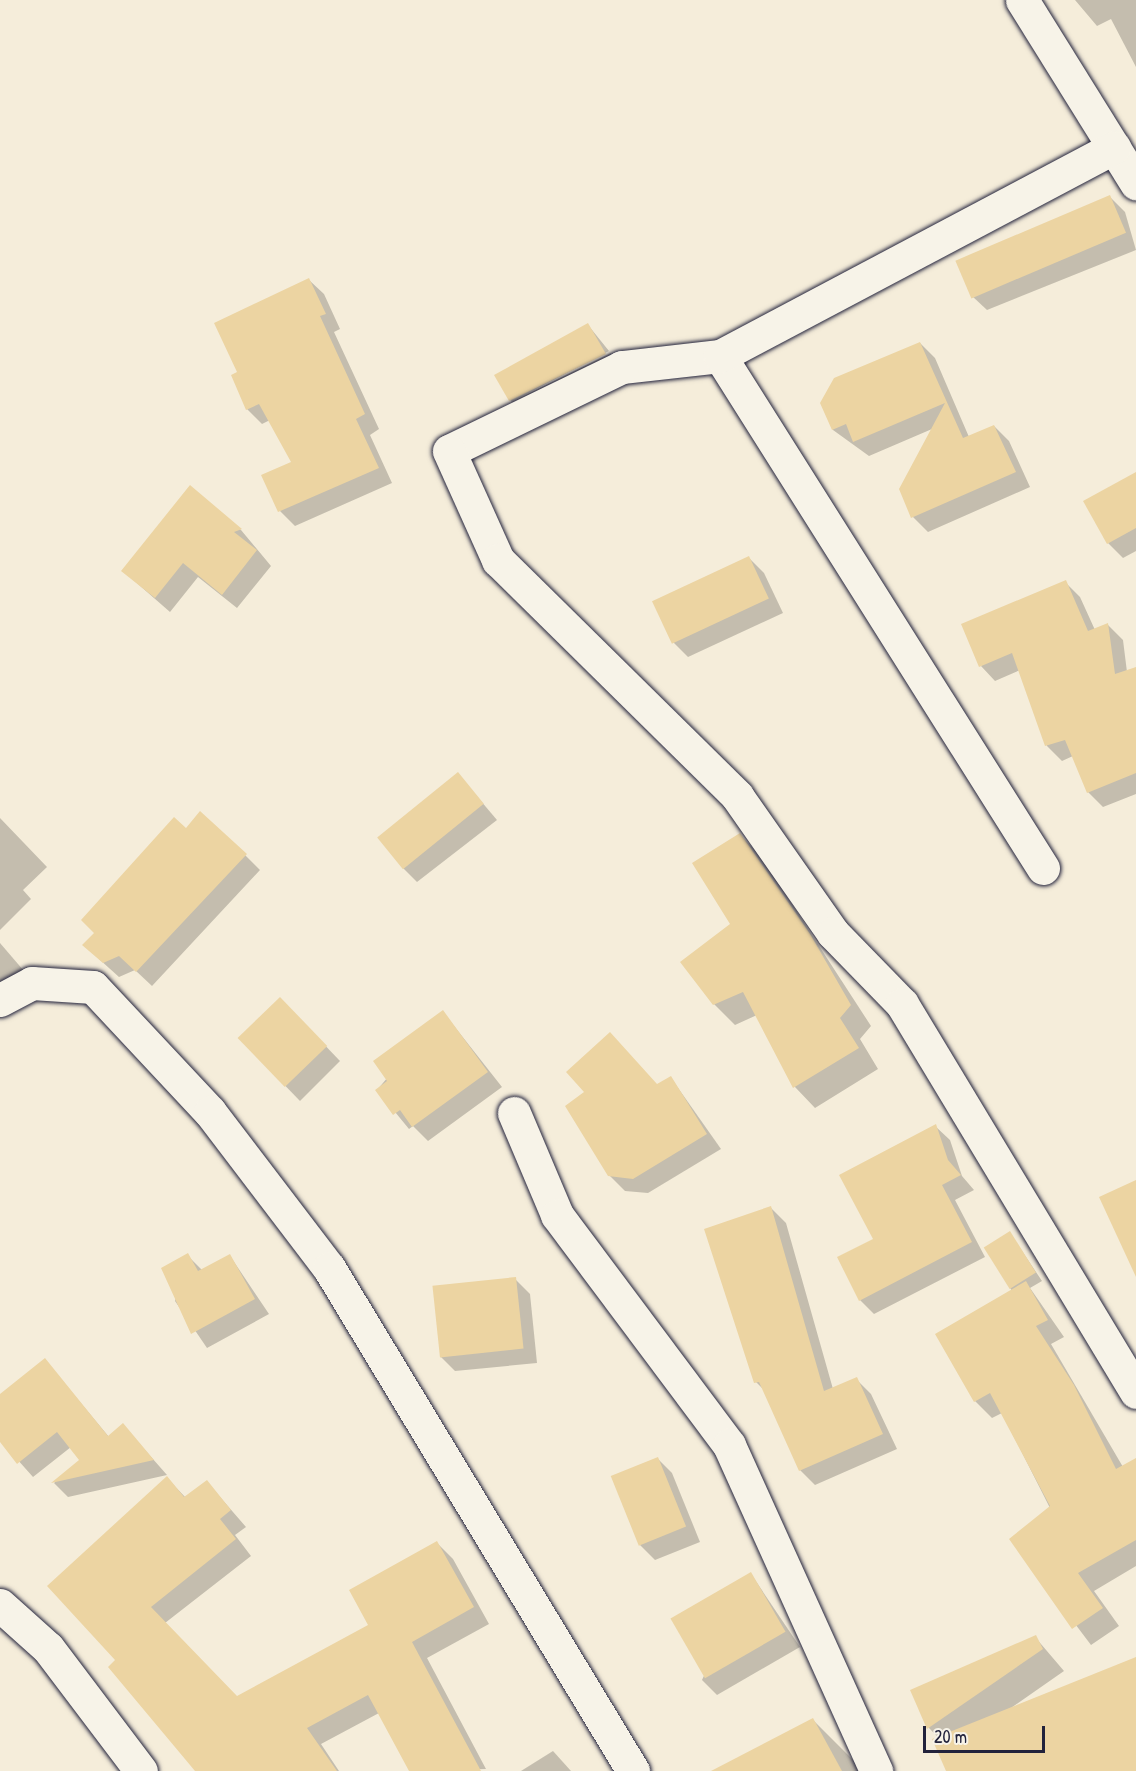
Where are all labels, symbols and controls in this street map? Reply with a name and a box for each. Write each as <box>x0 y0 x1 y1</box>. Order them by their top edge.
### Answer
scale bar <box>926 1714 1048 1752</box>
text: 20 m <box>934 1724 967 1749</box>

